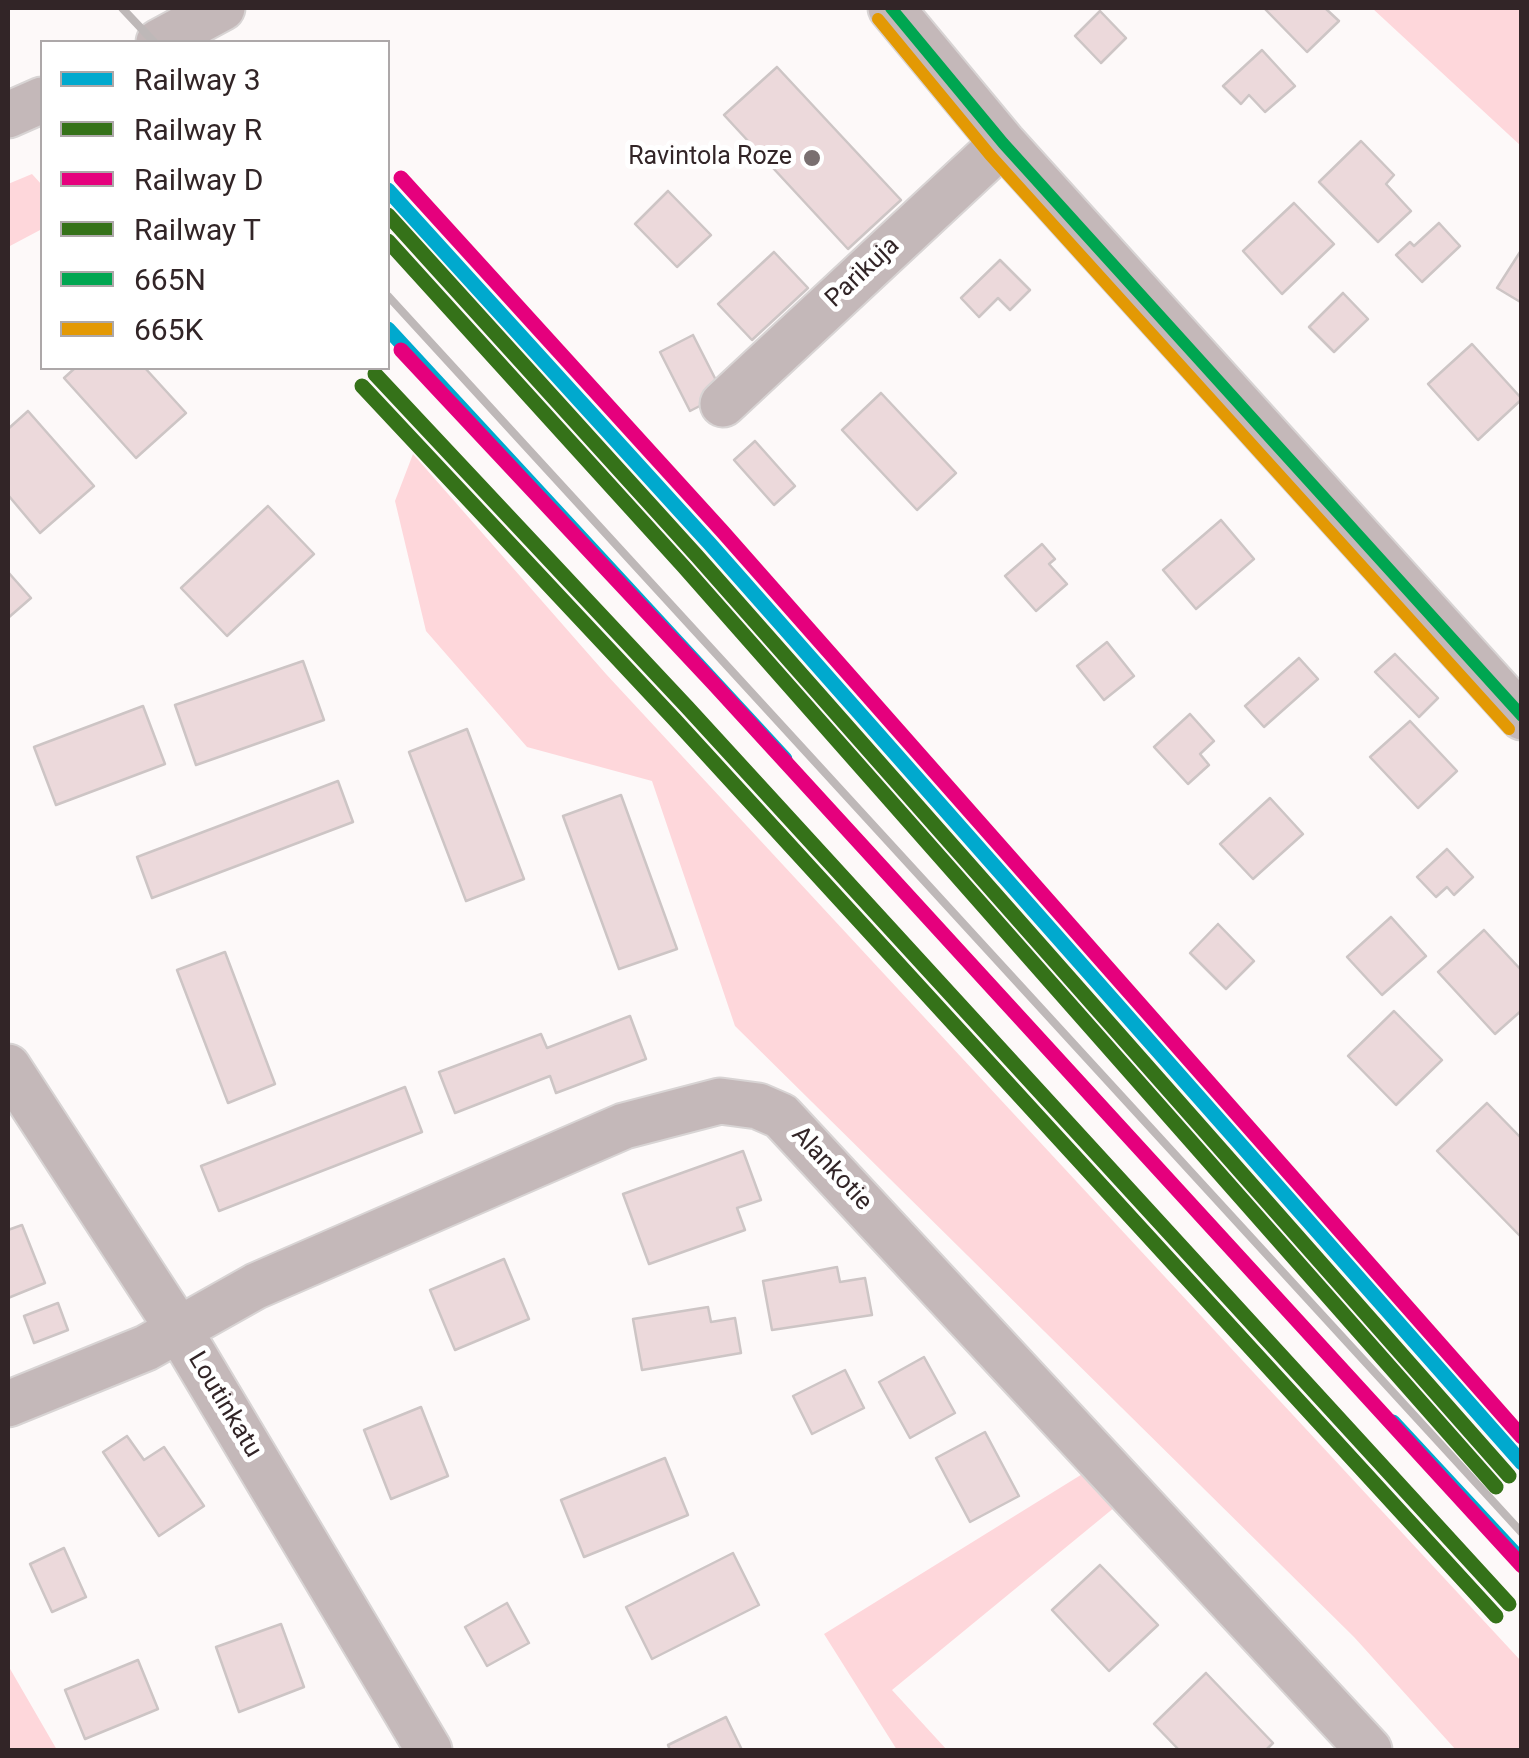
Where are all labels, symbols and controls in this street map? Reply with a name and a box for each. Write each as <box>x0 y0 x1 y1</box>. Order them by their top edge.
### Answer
legend <box>40 40 390 370</box>
text: Railway 3 <box>134 62 261 97</box>
text: Railway R <box>134 112 262 147</box>
place label: Ravintola Roze <box>628 143 792 173</box>
marker: Ravintola Roze <box>801 147 823 169</box>
text: Railway D <box>134 162 263 197</box>
text: Railway T <box>134 212 261 247</box>
street label: Parikuja <box>820 231 906 315</box>
text: 665N <box>134 262 206 297</box>
text: 665K <box>134 312 203 347</box>
street label: Alankotie <box>784 1121 878 1217</box>
street label: Loutinkatu <box>181 1347 267 1463</box>

